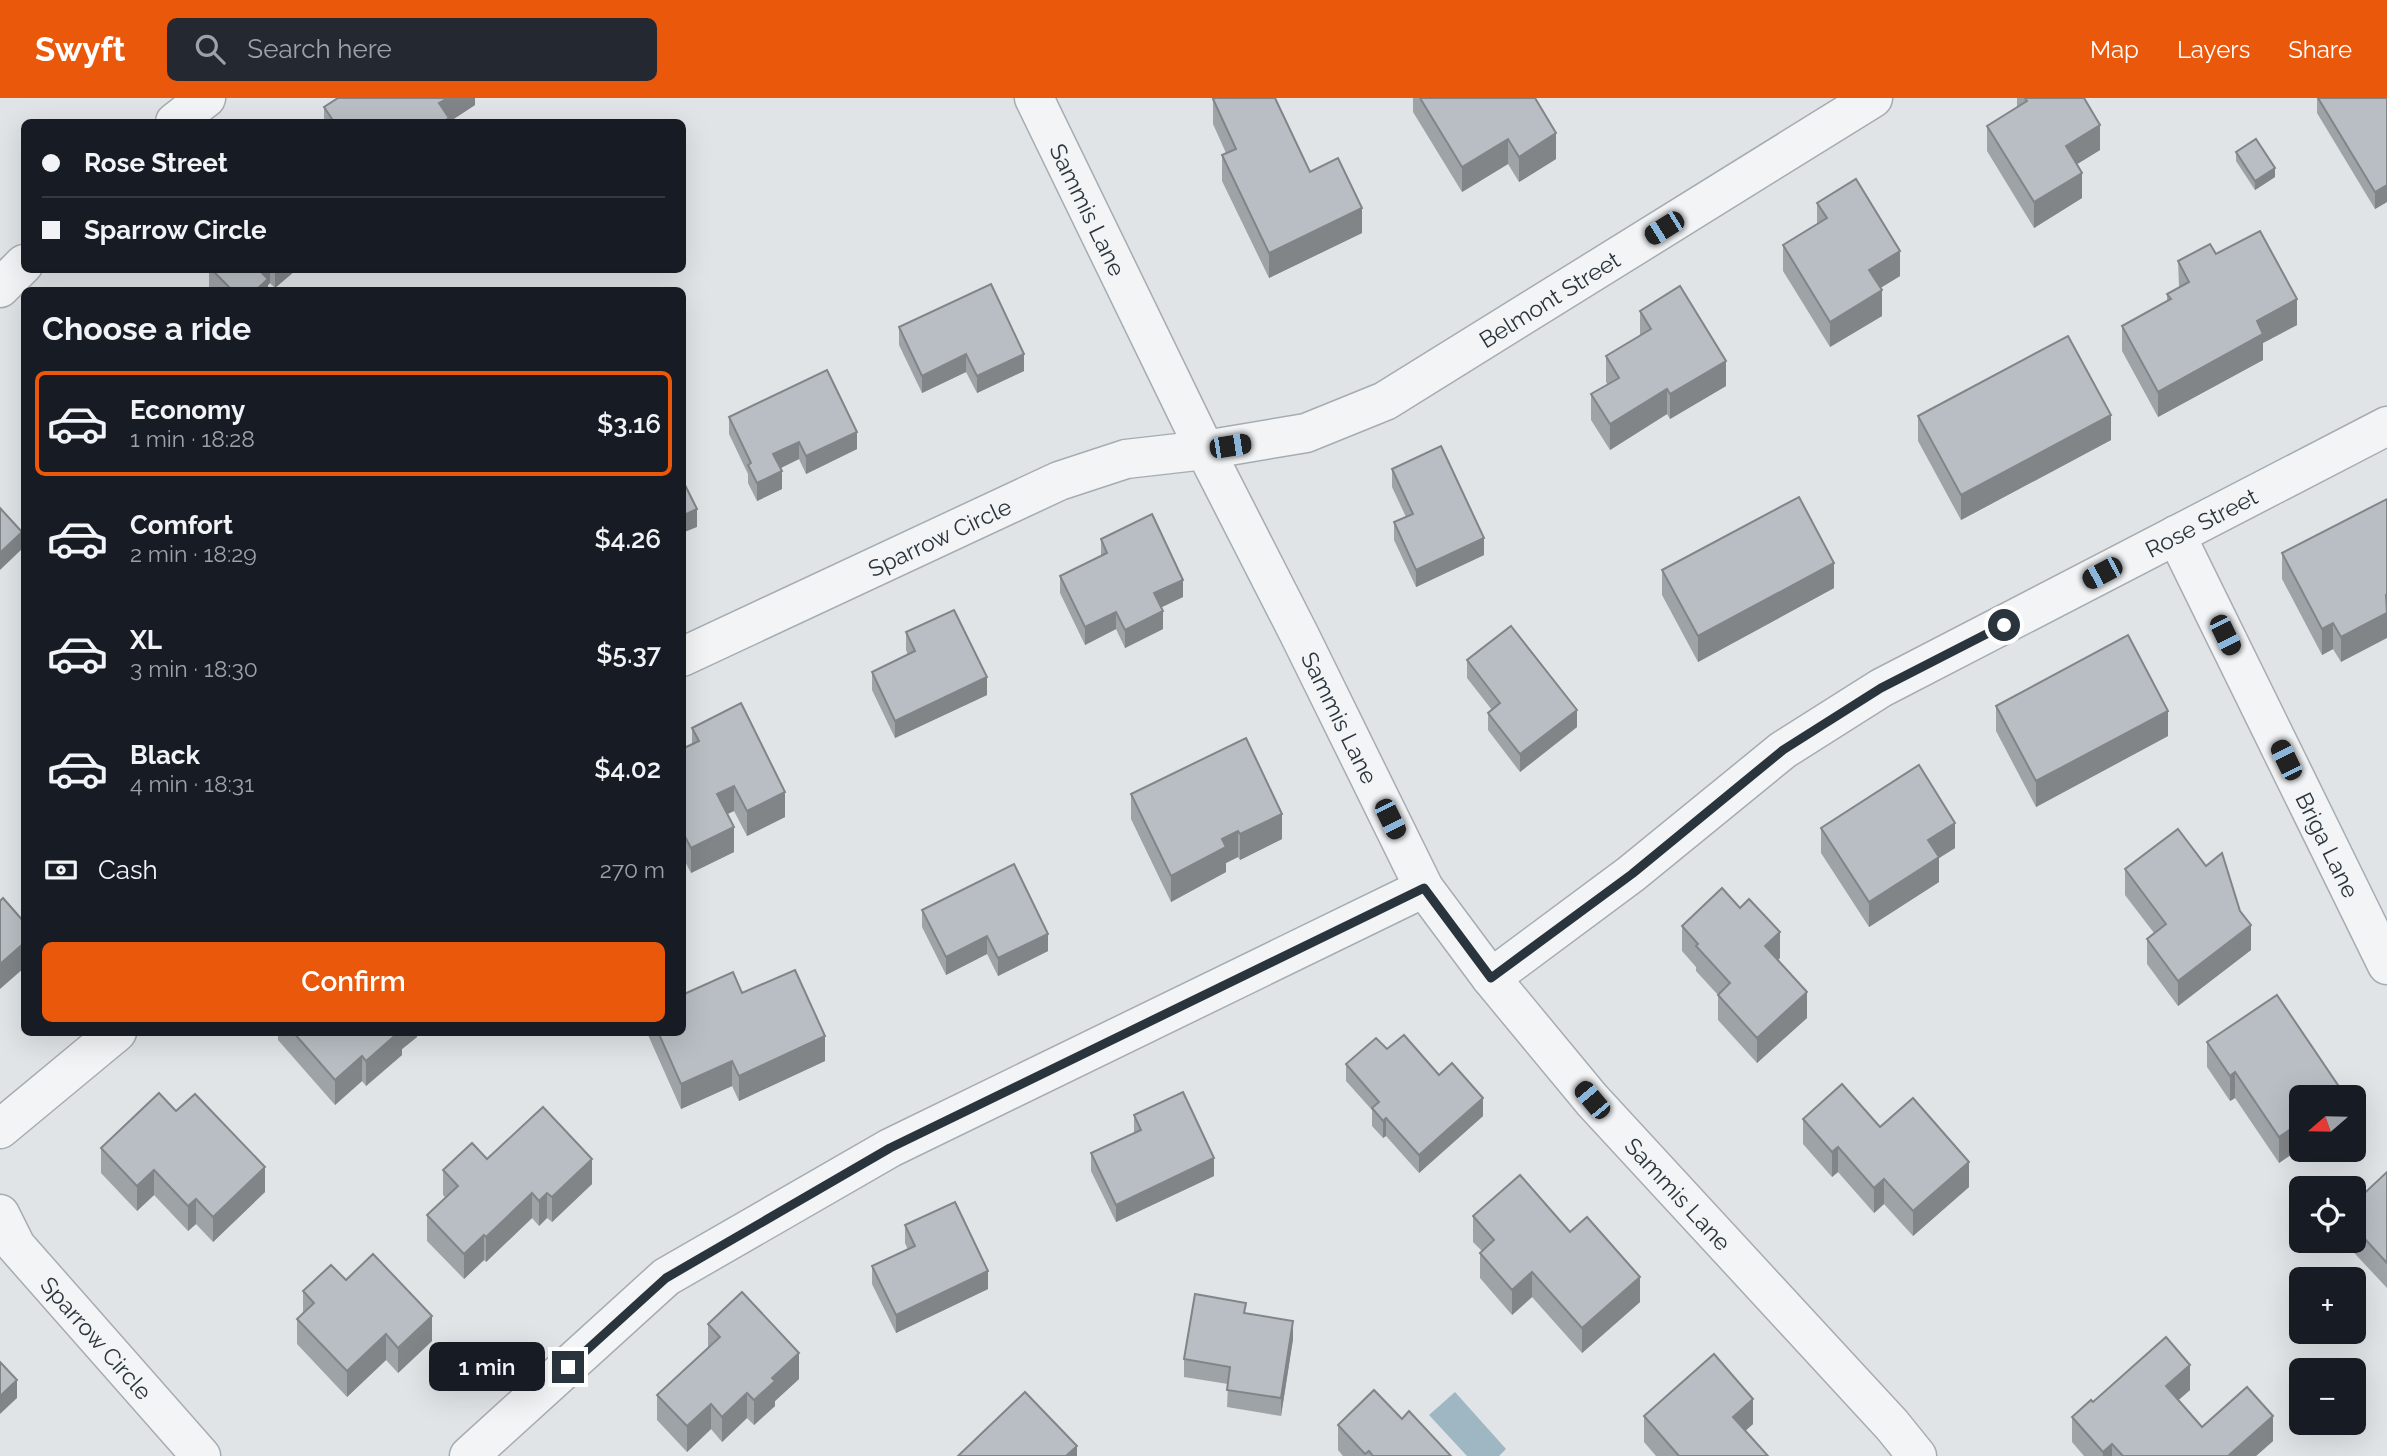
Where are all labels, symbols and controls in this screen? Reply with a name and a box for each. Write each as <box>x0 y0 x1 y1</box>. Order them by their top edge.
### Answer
search box <box>167 18 657 81</box>
text: Swyft <box>35 30 125 69</box>
icon: search <box>191 30 229 68</box>
text: Search here <box>247 34 392 64</box>
text: Map <box>2090 35 2139 64</box>
text: Layers <box>2177 35 2250 64</box>
text: Share <box>2288 35 2352 64</box>
street label: Sammis Lane <box>1045 139 1132 280</box>
text: Rose Street <box>84 148 228 178</box>
car <box>1641 208 1688 248</box>
text: Sparrow Circle <box>84 215 267 245</box>
street label: Belmont Street <box>1474 245 1625 353</box>
text: Choose a ride <box>42 310 251 347</box>
icon: car <box>46 392 109 455</box>
text: Economy <box>130 395 245 425</box>
text: $3.16 <box>597 409 661 439</box>
text: 1 min · 18:28 <box>130 425 255 452</box>
car <box>1208 432 1253 460</box>
street label: Rose Street <box>2140 482 2262 562</box>
street label: Sparrow Circle <box>864 492 1015 582</box>
icon: car <box>46 507 109 570</box>
text: Comfort <box>130 510 233 540</box>
text: $4.26 <box>594 524 661 554</box>
text: 2 min · 18:29 <box>130 540 257 567</box>
car <box>2079 554 2126 592</box>
route start <box>1988 609 2020 641</box>
car <box>2207 612 2244 658</box>
icon: car <box>46 622 109 685</box>
text: XL <box>130 625 162 655</box>
text: $5.37 <box>596 639 661 669</box>
street label: Sammis Lane <box>1296 647 1384 788</box>
text: 3 min · 18:30 <box>130 655 258 682</box>
icon: car <box>46 737 109 800</box>
car <box>2268 737 2305 783</box>
text: Black <box>130 740 200 770</box>
text: $4.02 <box>594 754 661 784</box>
text: 4 min · 18:31 <box>130 770 254 797</box>
street label: Briga Lane <box>2291 788 2365 902</box>
car <box>1372 796 1409 842</box>
icon: cash <box>42 851 80 889</box>
text: Cash <box>98 855 158 885</box>
text: 270 m <box>600 856 665 883</box>
button: Confirm <box>42 942 665 1022</box>
car <box>1571 1077 1614 1123</box>
north arrow <box>2289 1085 2366 1162</box>
map controls <box>2289 1085 2366 1435</box>
street label: Sammis Lane <box>1620 1132 1737 1256</box>
button: locate <box>2289 1176 2366 1253</box>
button: + <box>2289 1267 2366 1344</box>
street label: Sparrow Circle <box>36 1271 158 1405</box>
callout: 1 min <box>428 1342 544 1392</box>
route end <box>552 1351 584 1383</box>
text: 1 min <box>458 1353 516 1380</box>
button: − <box>2289 1358 2366 1435</box>

